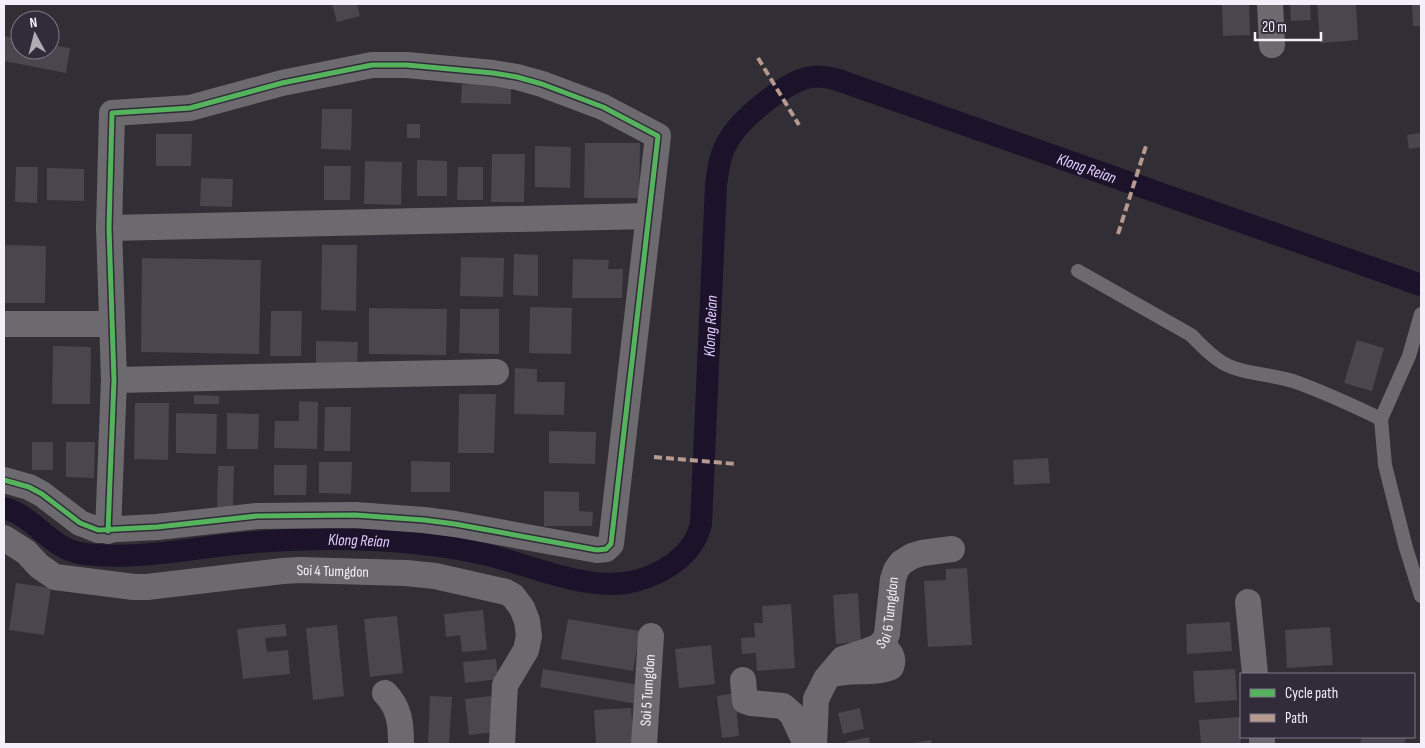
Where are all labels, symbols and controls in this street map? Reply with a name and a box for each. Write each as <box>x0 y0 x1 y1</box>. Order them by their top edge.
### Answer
north arrow <box>10 10 60 60</box>
scale bar <box>1255 10 1321 42</box>
text: N <box>29 14 38 31</box>
text: 20 m <box>1262 18 1287 37</box>
water label: Klong Reian <box>1054 150 1119 188</box>
water label: Klong Reian <box>700 295 722 357</box>
water label: Klong Reian <box>328 531 390 552</box>
street label: Soi 4 Tumgdon <box>296 561 369 582</box>
street label: Soi 6 Tumgdon <box>872 576 903 653</box>
street label: Soi 5 Tumgdon <box>636 654 660 727</box>
legend <box>1240 673 1415 738</box>
text: Cycle path <box>1285 684 1338 703</box>
text: Path <box>1285 709 1308 728</box>

